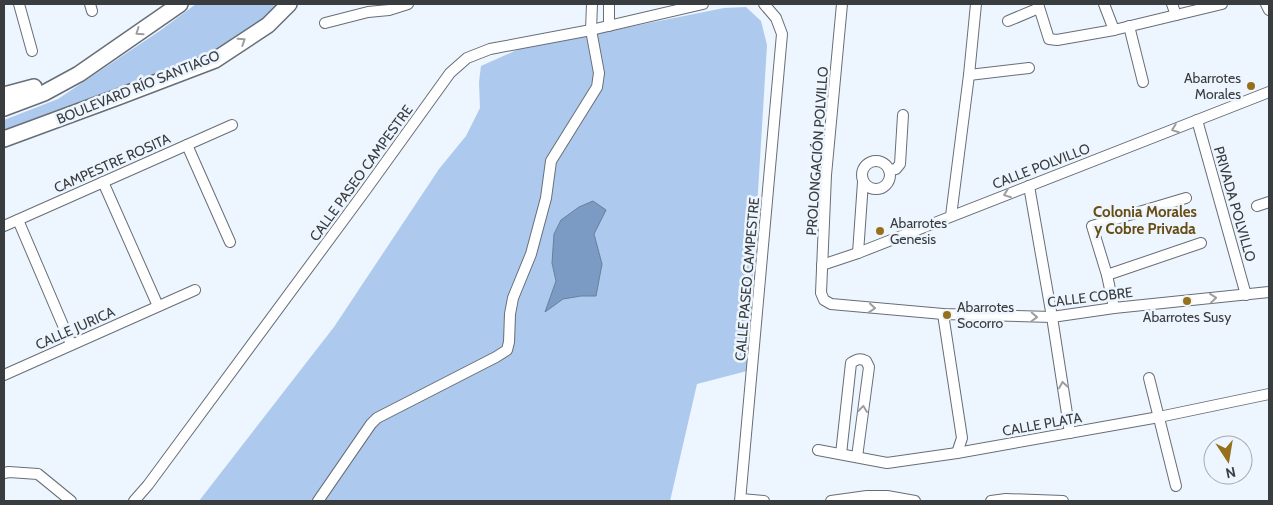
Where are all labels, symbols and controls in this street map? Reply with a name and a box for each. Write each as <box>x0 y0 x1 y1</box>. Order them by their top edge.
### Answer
one-way arrow <box>136 26 145 35</box>
one-way arrow <box>237 38 246 48</box>
street label: BOULEVARD RÍO SANTIAGO <box>54 46 223 128</box>
street label: PROLONGACIÓN POLVILLO <box>802 66 832 236</box>
place label: Abarrotes Morales <box>1184 69 1241 103</box>
marker: Abarrotes Morales <box>1245 80 1257 92</box>
street label: CALLE PASEO CAMPESTRE <box>305 101 417 245</box>
one-way arrow <box>1171 123 1180 133</box>
street label: CAMPESTRE ROSITA <box>51 129 173 197</box>
street label: CALLE POLVILLO <box>990 139 1093 193</box>
street label: PRIVADA POLVILLO <box>1210 144 1260 264</box>
one-way arrow <box>1003 188 1012 199</box>
street label: CALLE PASEO CAMPESTRE <box>731 196 763 362</box>
district label: Colonia Morales y Cobre Privada <box>1093 203 1197 238</box>
place label: Abarrotes Genesis <box>890 214 947 248</box>
marker: Abarrotes Genesis <box>874 225 886 237</box>
street label: CALLE COBRE <box>1046 283 1134 311</box>
one-way arrow <box>1209 293 1217 304</box>
marker: Abarrotes Susy <box>1181 295 1193 307</box>
place label: Abarrotes Socorro <box>957 298 1014 332</box>
street label: CALLE JURICA <box>32 302 118 354</box>
one-way arrow <box>868 302 876 313</box>
place label: Abarrotes Susy <box>1143 308 1231 326</box>
marker: Abarrotes Socorro <box>941 309 953 321</box>
one-way arrow <box>1030 311 1038 322</box>
one-way arrow <box>1058 380 1068 389</box>
one-way arrow <box>858 405 868 413</box>
street label: CALLE PLATA <box>1001 408 1084 440</box>
north arrow <box>1203 435 1253 485</box>
text: N <box>1224 463 1237 483</box>

